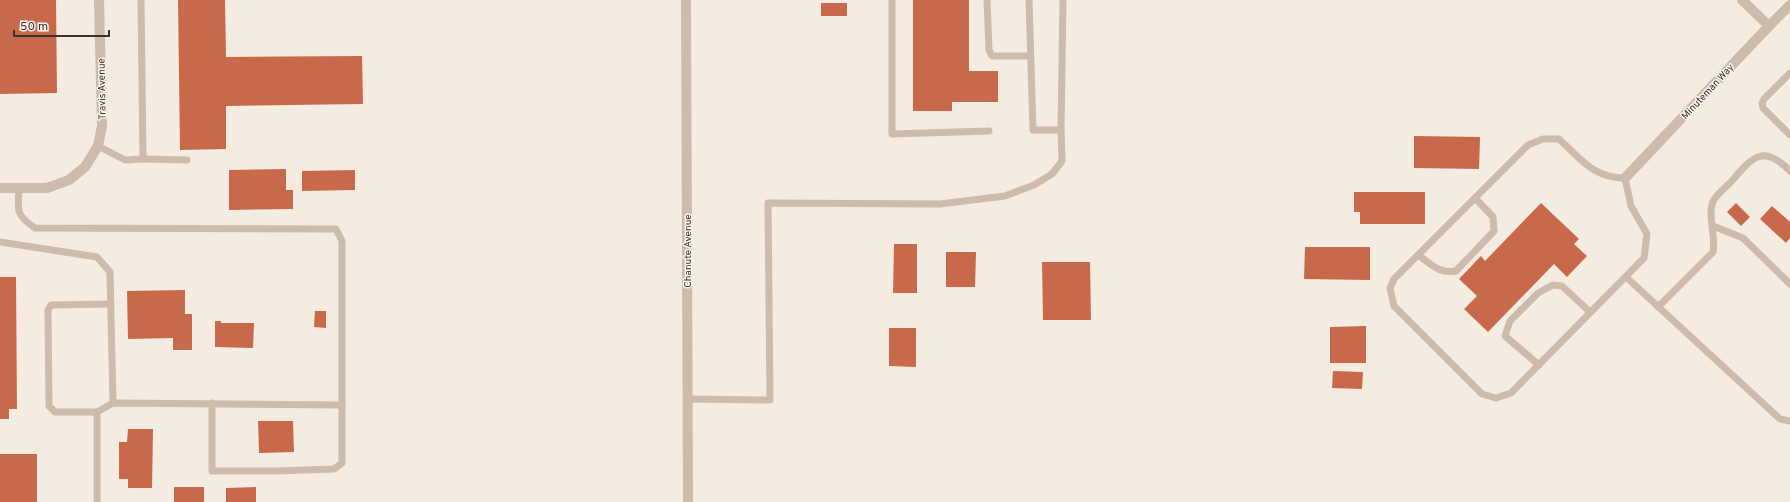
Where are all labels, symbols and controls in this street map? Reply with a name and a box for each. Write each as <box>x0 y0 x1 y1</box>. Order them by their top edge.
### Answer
scale bar <box>14 12 109 38</box>
text: 50 m <box>20 19 48 35</box>
street label: Travis Avenue <box>95 58 110 120</box>
street label: Minuteman Way <box>1679 61 1737 123</box>
street label: Chanute Avenue <box>682 214 695 288</box>

